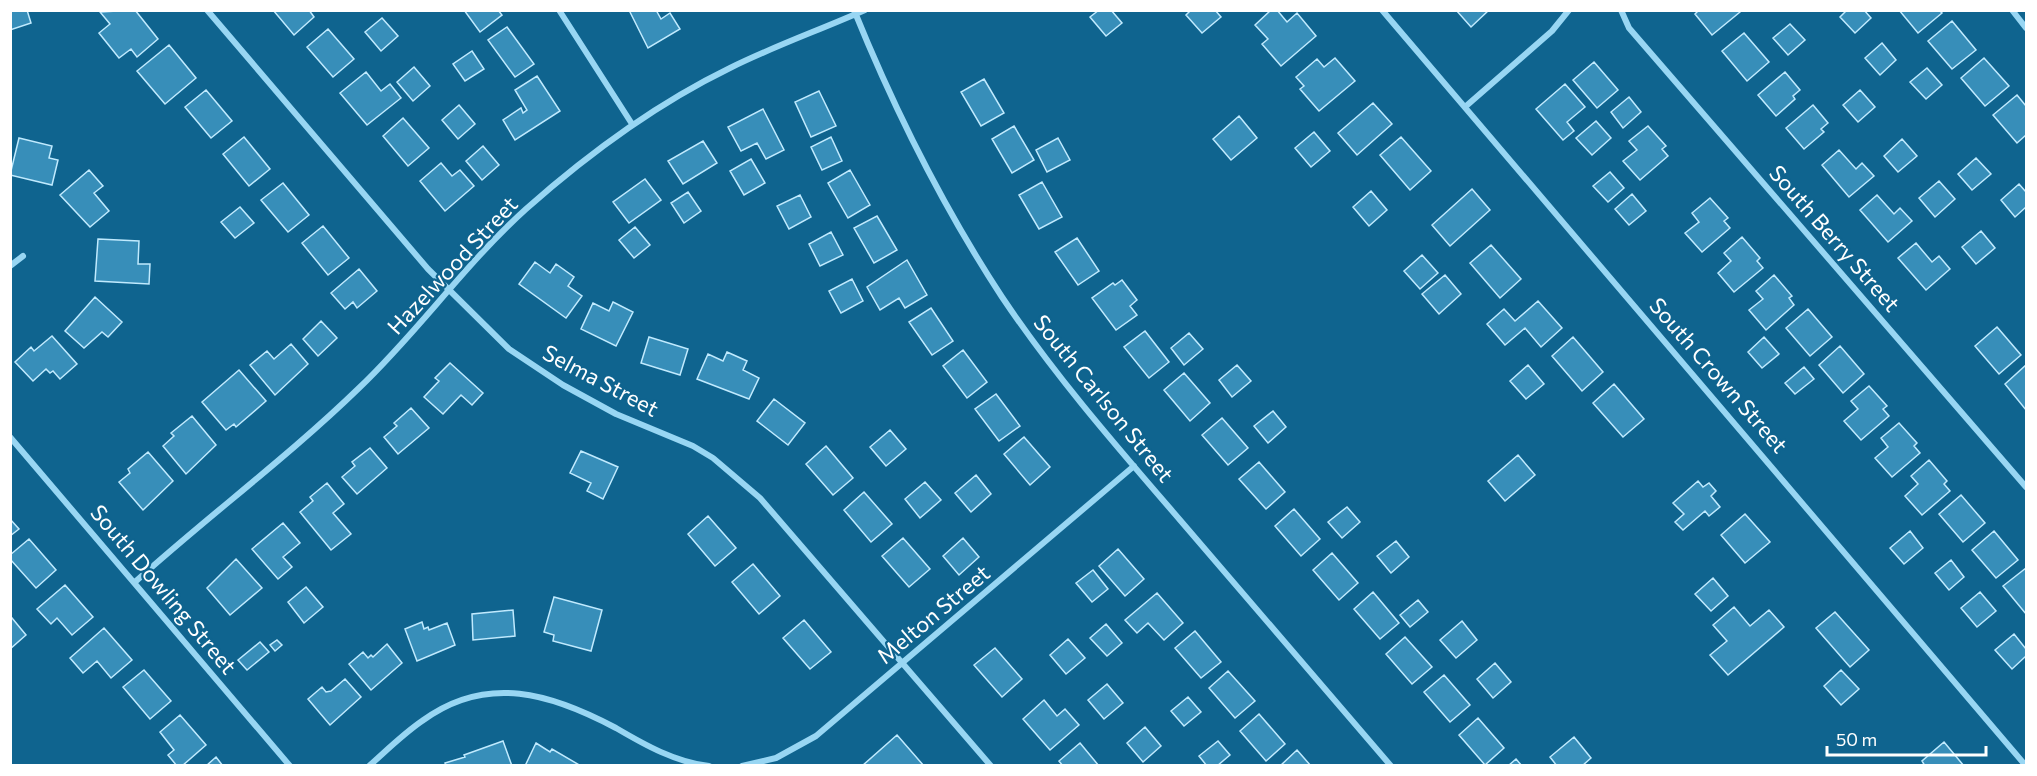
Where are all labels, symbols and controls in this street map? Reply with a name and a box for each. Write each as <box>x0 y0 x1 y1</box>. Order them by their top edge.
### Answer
street label: South Berry Street <box>1764 159 1906 317</box>
street label: Hazelwood Street <box>381 190 523 340</box>
street label: South Crown Street <box>1644 292 1794 458</box>
street label: South Carlson Street <box>1028 309 1180 487</box>
street label: Selma Street <box>539 338 663 422</box>
street label: South Dowling Street <box>85 499 243 679</box>
street label: Melton Street <box>871 559 995 669</box>
scale bar <box>1827 719 1986 757</box>
text: 50 m <box>1836 728 1877 750</box>

